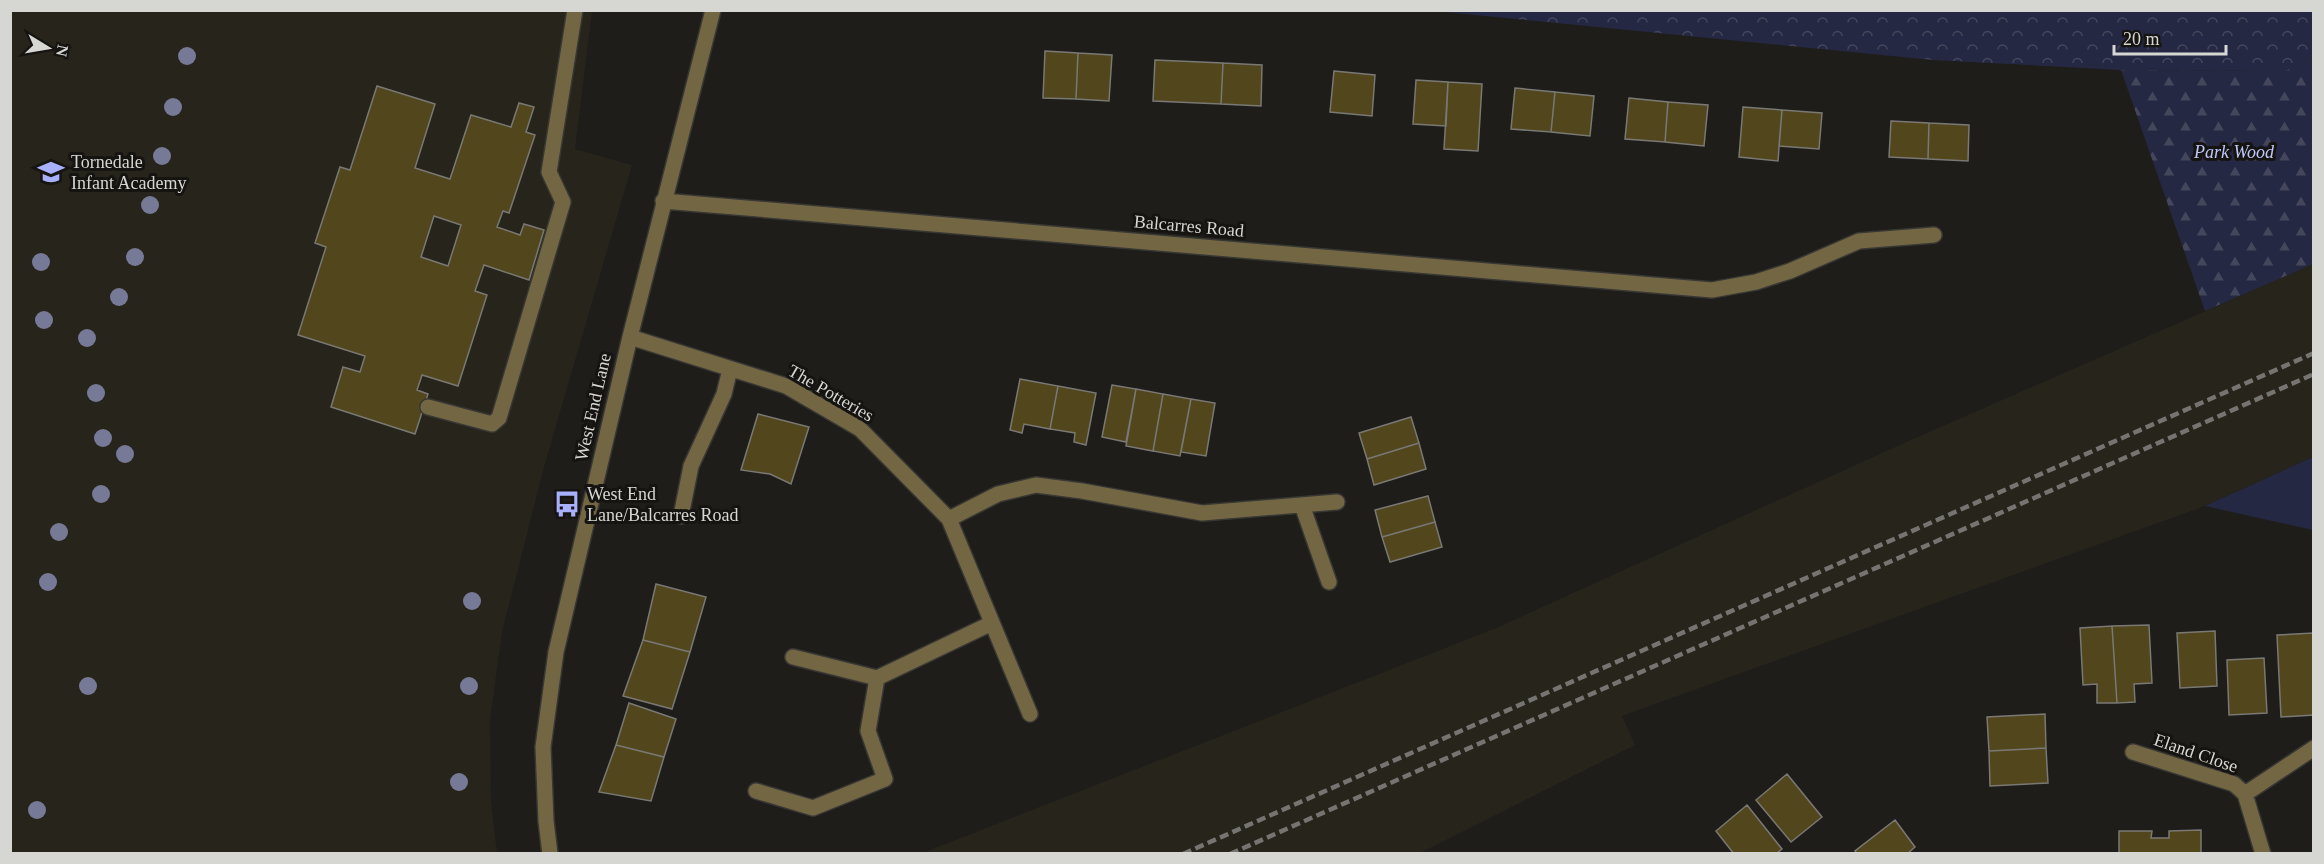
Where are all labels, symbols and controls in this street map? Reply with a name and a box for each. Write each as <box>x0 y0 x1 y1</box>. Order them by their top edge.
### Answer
north arrow <box>18 18 78 78</box>
scale bar <box>2114 18 2226 56</box>
text: 20 m <box>2123 29 2160 49</box>
text: N <box>53 43 72 58</box>
park label: Park Wood <box>2193 142 2275 162</box>
place label: Tornedale Infant Academy <box>71 152 186 193</box>
school or university icon: Tornedale Infant Academy <box>36 157 66 187</box>
street label: Balcarres Road <box>1133 211 1245 241</box>
street label: West End Lane <box>571 351 615 463</box>
street label: The Potteries <box>785 360 877 426</box>
place label: West End Lane/Balcarres Road <box>587 484 738 525</box>
bus stop icon: West End Lane/Balcarres Road <box>552 489 582 519</box>
street label: Eland Close <box>2151 729 2241 777</box>

